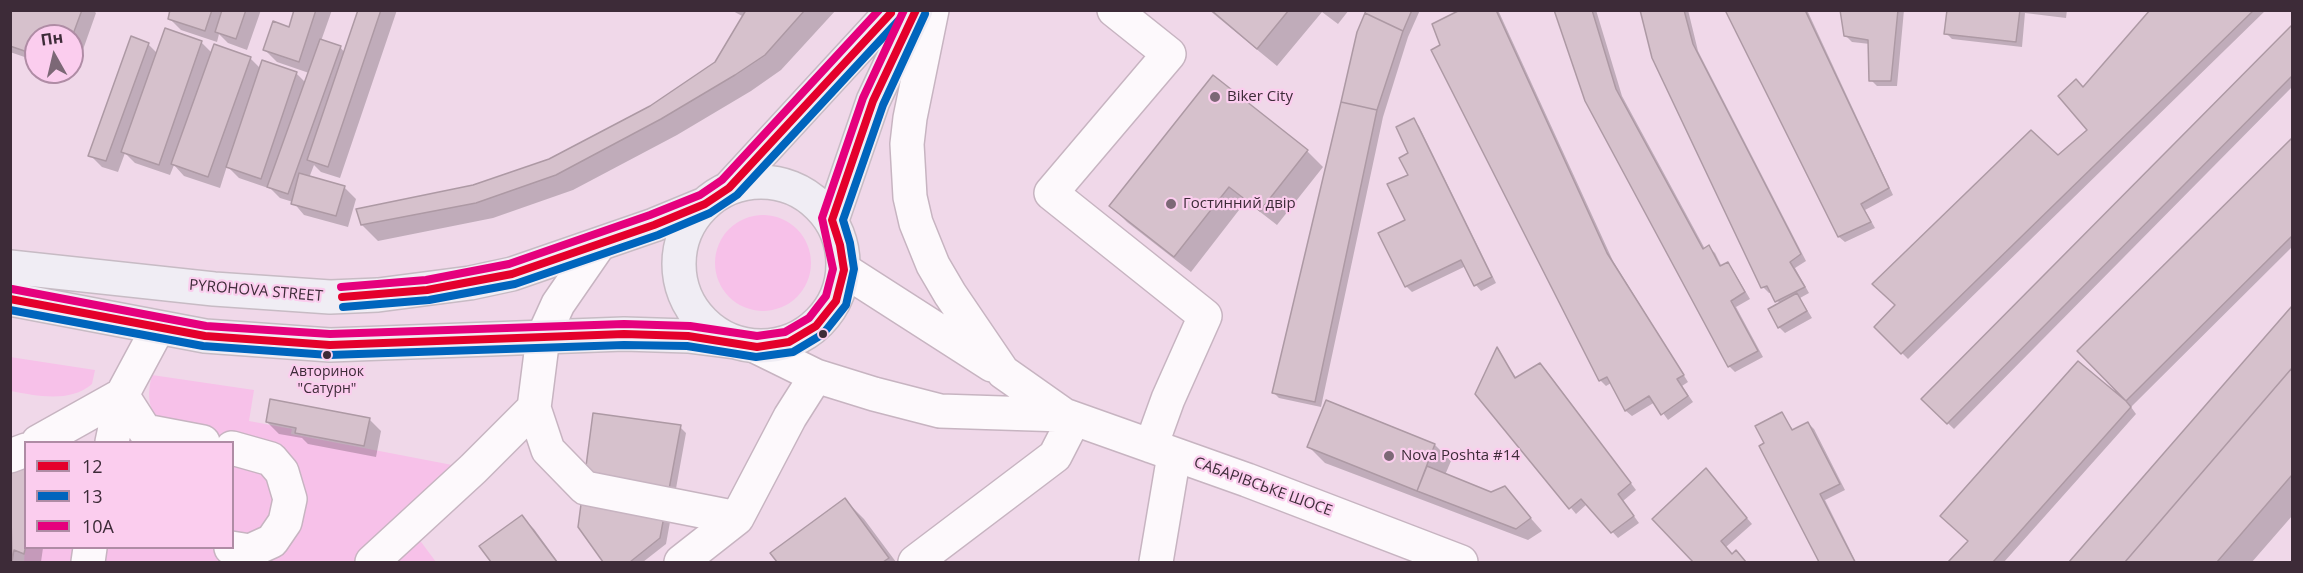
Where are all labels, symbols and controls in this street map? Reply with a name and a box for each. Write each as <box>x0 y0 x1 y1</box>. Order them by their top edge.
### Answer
north arrow <box>24 24 84 84</box>
text: Пн <box>39 26 64 51</box>
place label: Biker City <box>1227 88 1293 106</box>
marker: Biker City <box>1208 90 1222 104</box>
place label: Гостинний двір <box>1183 195 1296 213</box>
marker: Гостинний двір <box>1164 197 1178 211</box>
street label: PYROHOVA STREET <box>188 276 324 306</box>
unlabelled marker <box>817 328 829 340</box>
marker: Авторинок "Сатурн" <box>321 349 333 361</box>
place label: Авторинок "Сатурн" <box>290 364 364 396</box>
legend <box>24 441 234 549</box>
place label: Nova Poshta #14 <box>1401 447 1520 465</box>
marker: Nova Poshta #14 <box>1382 449 1396 463</box>
text: 12 <box>82 454 103 478</box>
street label: САБАРІВСЬКЕ ШОСЕ <box>1191 454 1335 520</box>
text: 13 <box>82 484 103 508</box>
text: 10А <box>82 514 114 538</box>

